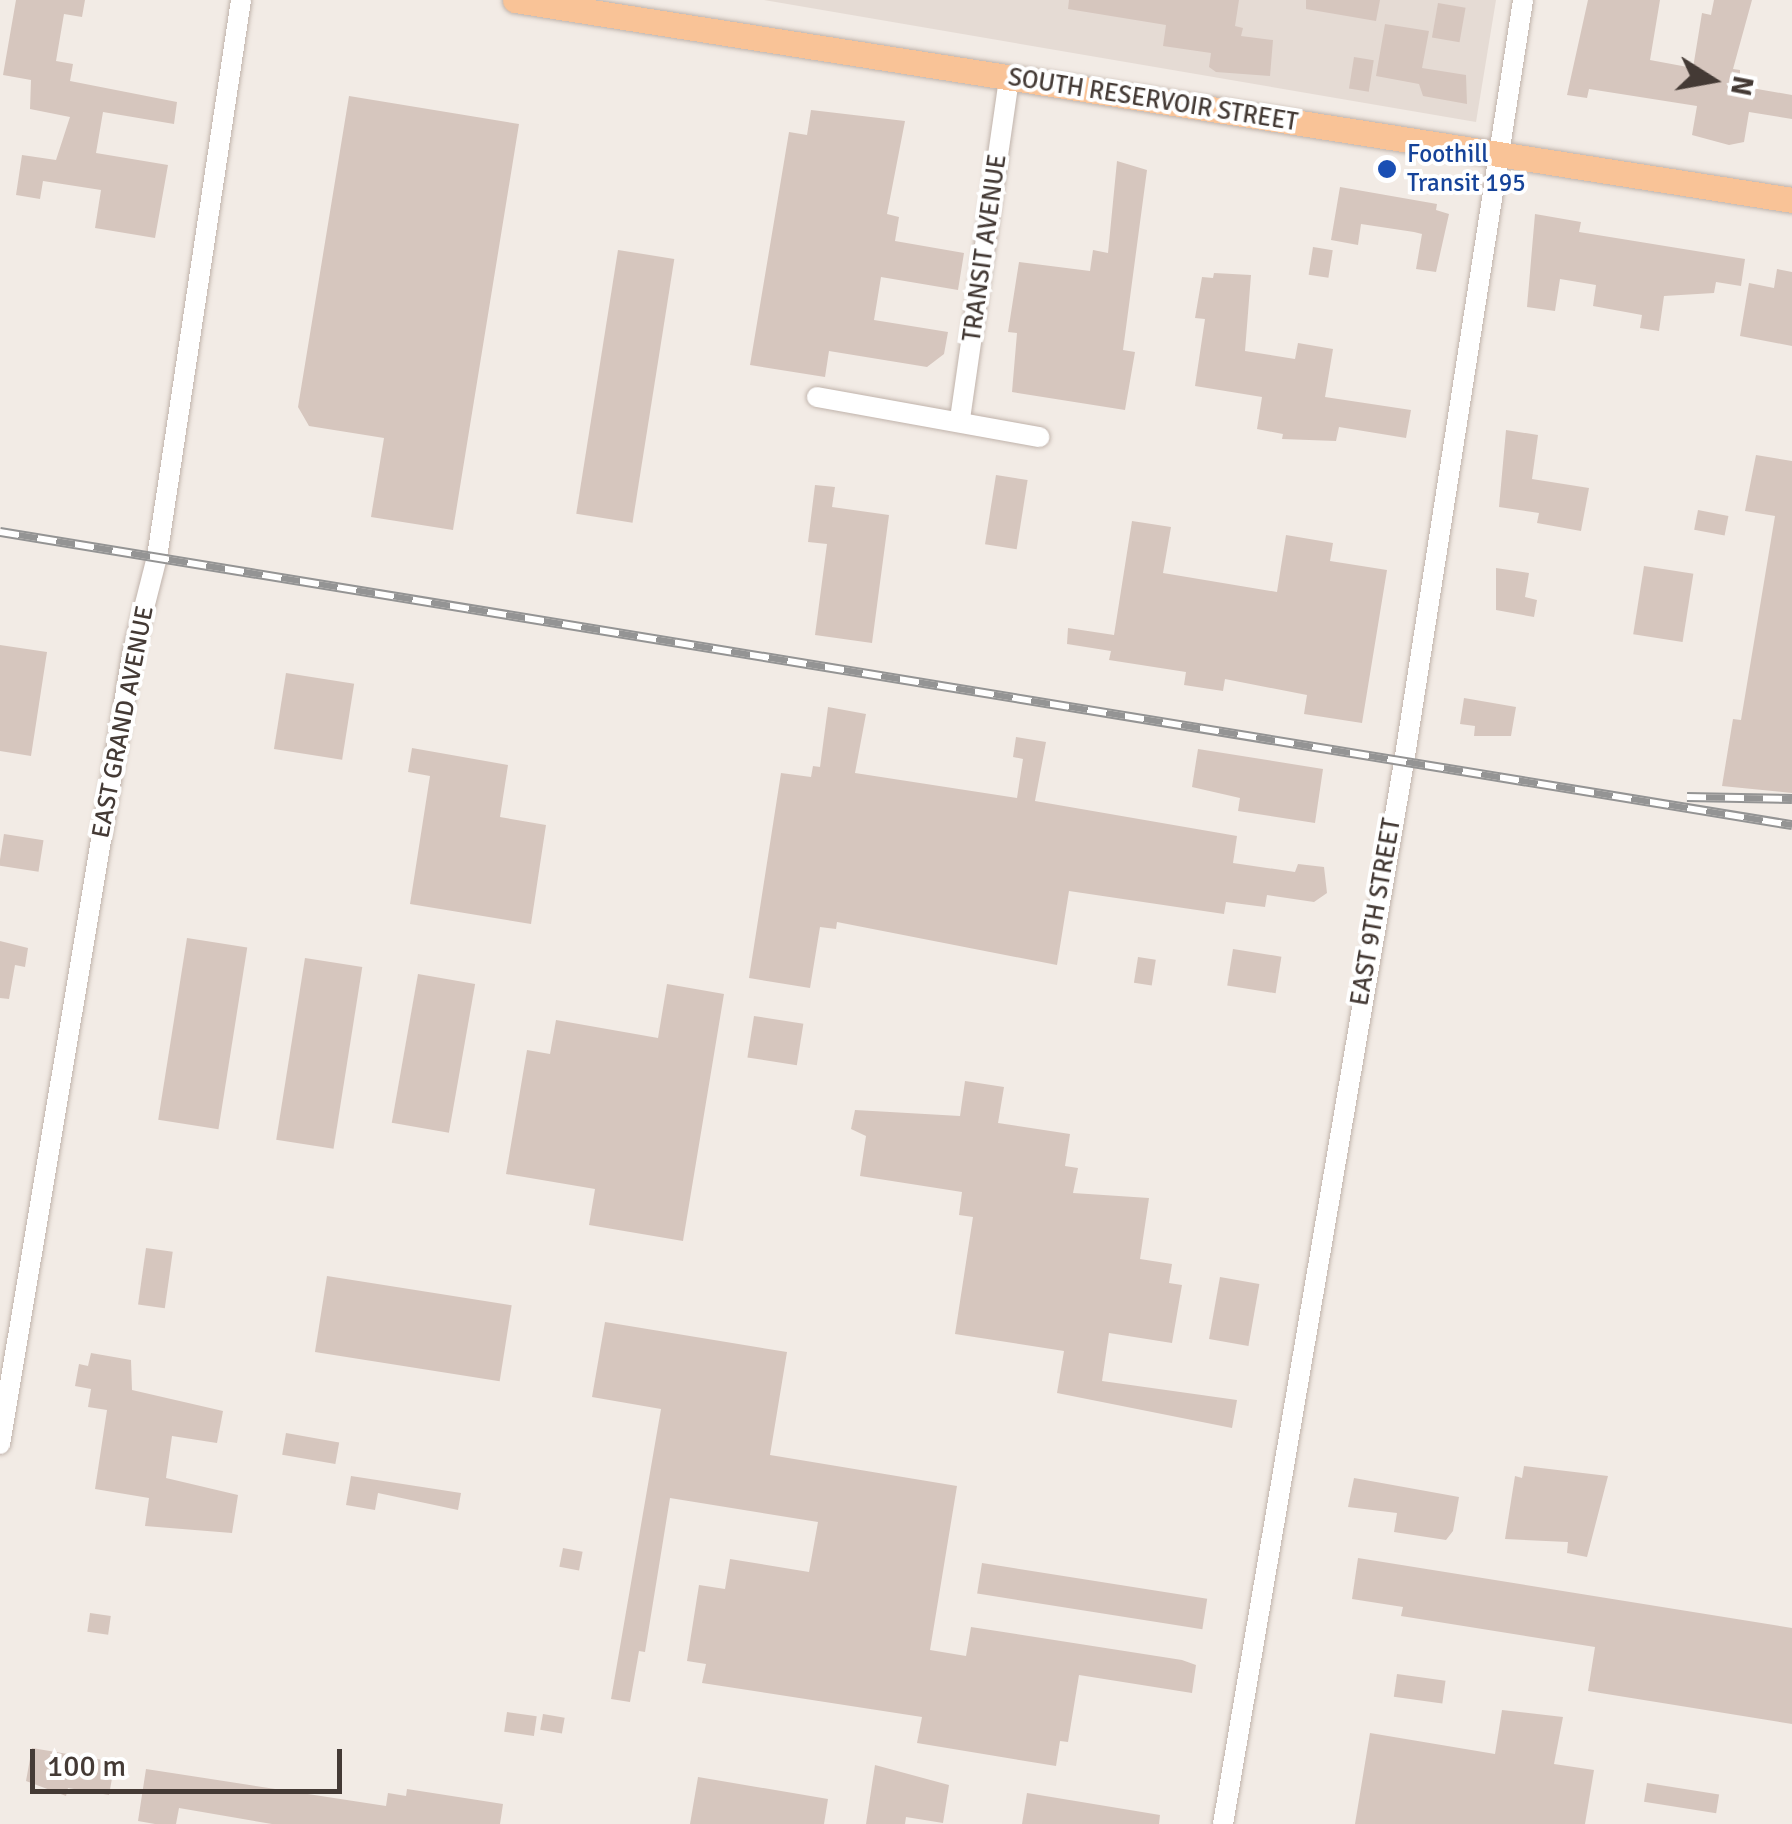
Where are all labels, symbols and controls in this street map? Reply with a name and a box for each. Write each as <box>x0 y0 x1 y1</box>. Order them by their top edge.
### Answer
north arrow <box>1662 30 1762 130</box>
street label: SOUTH RESERVOIR STREET <box>1006 62 1300 138</box>
text: N <box>1723 73 1760 99</box>
place label: Foothill Transit 195 <box>1407 140 1526 199</box>
street label: TRANSIT AVENUE <box>957 152 1013 344</box>
marker: Foothill Transit 195 <box>1376 158 1398 180</box>
street label: EAST GRAND AVENUE <box>86 603 160 841</box>
street label: EAST 9TH STREET <box>1345 816 1407 1008</box>
scale bar <box>35 1729 348 1791</box>
text: 100 m <box>47 1748 126 1785</box>

